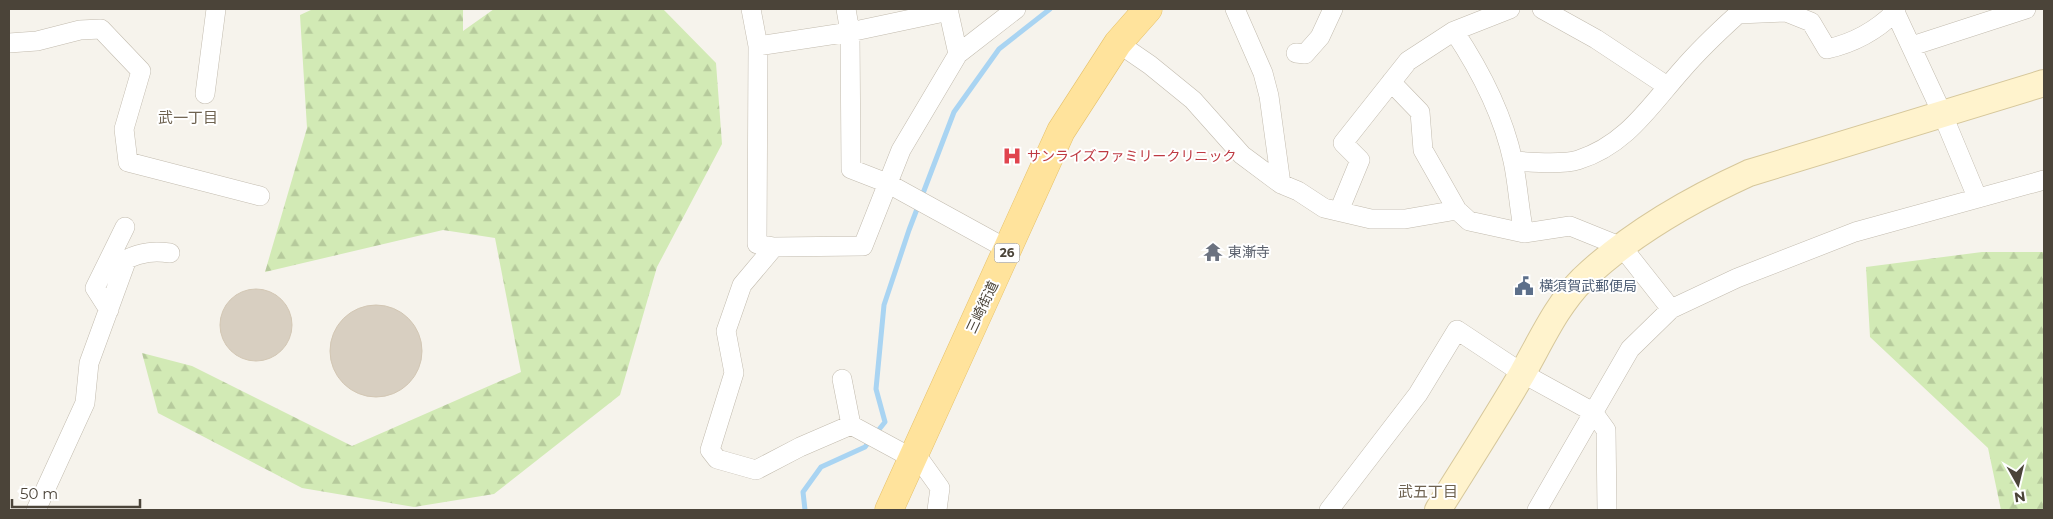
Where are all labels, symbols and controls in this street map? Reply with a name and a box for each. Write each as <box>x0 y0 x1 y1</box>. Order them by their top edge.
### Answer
district label: 武一丁目 <box>158 108 218 127</box>
hospital icon: サンライズファミリークリニック <box>1001 145 1023 167</box>
place label: サンライズファミリークリニック <box>1027 147 1237 165</box>
temple icon: 東漸寺 <box>1202 241 1224 263</box>
place label: 東漸寺 <box>1228 243 1270 261</box>
road number: 26 <box>994 244 1020 262</box>
public building icon: 横須賀武郵便局 <box>1513 275 1535 297</box>
place label: 横須賀武郵便局 <box>1539 277 1637 295</box>
street label: 三崎街道 <box>962 278 1002 336</box>
north arrow <box>1993 459 2043 509</box>
scale bar <box>12 476 140 508</box>
district label: 武五丁目 <box>1398 482 1458 501</box>
text: 50 m <box>20 484 58 503</box>
text: N <box>2013 487 2027 507</box>

